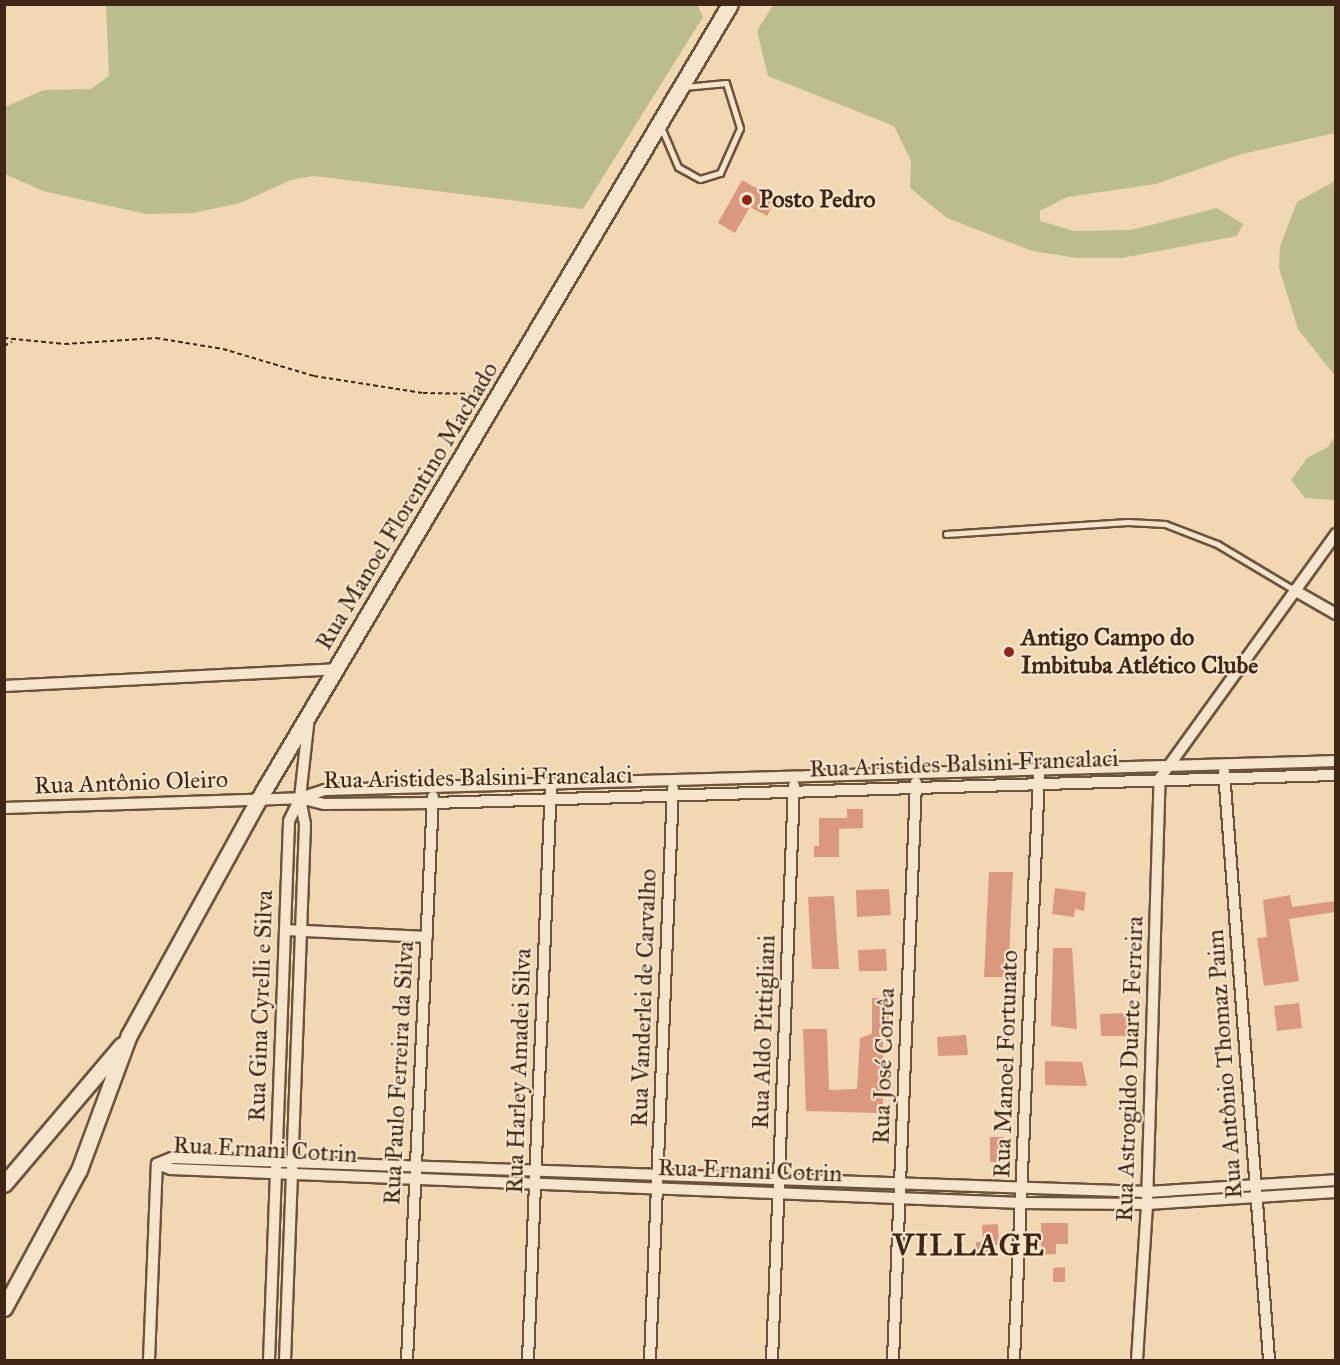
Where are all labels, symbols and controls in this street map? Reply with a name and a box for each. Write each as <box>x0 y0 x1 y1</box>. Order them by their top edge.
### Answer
place label: Posto Pedro <box>759 186 875 214</box>
marker: Posto Pedro <box>740 193 754 207</box>
street label: Rua Manoel Florentino Machado <box>309 357 505 655</box>
place label: Antigo Campo do Imbituba Atlético Clube <box>1021 624 1258 680</box>
marker: Antigo Campo do Imbituba Atlético Clube <box>1002 645 1016 659</box>
street label: Rua Aristides Balsini Francalaci <box>809 744 1119 784</box>
street label: Rua Aristides Balsini Francalaci <box>323 761 633 795</box>
street label: Rua Antônio Oleiro <box>34 765 228 801</box>
street label: Rua Vanderlei de Carvalho <box>625 868 663 1128</box>
street label: Rua Gina Cyrelli e Silva <box>243 890 279 1122</box>
street label: Rua Astrogildo Duarte Ferreira <box>1110 915 1150 1223</box>
street label: Rua Antônio Thomaz Paim <box>1201 928 1249 1200</box>
street label: Rua Aldo Pittigliani <box>746 934 782 1130</box>
street label: Rua Paulo Ferreira da Silva <box>378 940 420 1206</box>
street label: Rua Harley Amadei Silva <box>500 948 538 1194</box>
street label: Rua Manoel Fortunato <box>988 950 1024 1178</box>
street label: Rua José Corrêa <box>867 987 901 1145</box>
street label: Rua Ernani Cotrin <box>172 1131 358 1169</box>
street label: Rua Ernani Cotrin <box>657 1153 843 1189</box>
district label: VILLAGE <box>893 1227 1045 1263</box>

